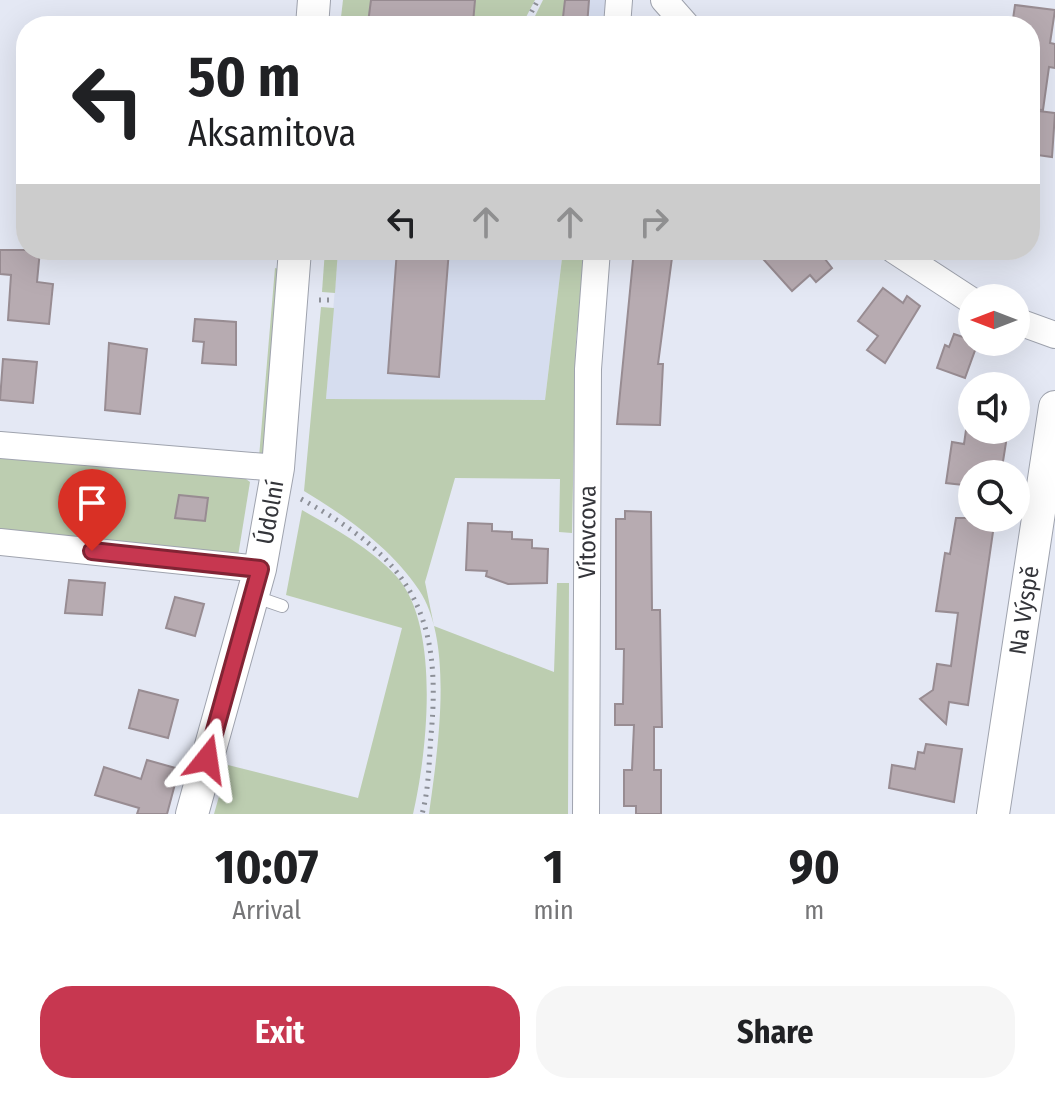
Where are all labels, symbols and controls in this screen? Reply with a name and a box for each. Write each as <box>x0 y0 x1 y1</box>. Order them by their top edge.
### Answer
text: 50 m <box>188 44 300 111</box>
icon: left <box>56 48 160 152</box>
text: Aksamitova <box>188 112 356 156</box>
icon: left <box>380 200 424 244</box>
icon: ahead <box>464 200 508 244</box>
icon: ahead <box>548 200 592 244</box>
icon: right <box>632 200 676 244</box>
north arrow <box>958 284 1030 356</box>
map controls <box>958 284 1030 532</box>
button: sound <box>958 372 1030 444</box>
button: search <box>958 460 1030 532</box>
pin <box>58 469 126 551</box>
street label: Údolní <box>250 478 290 546</box>
icon: arrive <box>70 481 114 525</box>
street label: Vítovcova <box>573 485 601 579</box>
street label: Na Výspě <box>1003 564 1045 657</box>
position arrow <box>165 717 249 801</box>
text: 10:07 <box>215 838 318 896</box>
text: 1 <box>543 838 564 896</box>
text: 90 <box>789 838 840 896</box>
text: Arrival <box>232 895 301 926</box>
text: min <box>533 895 574 926</box>
text: m <box>804 895 824 926</box>
button: Exit <box>40 986 520 1078</box>
button: Share <box>536 986 1015 1078</box>

